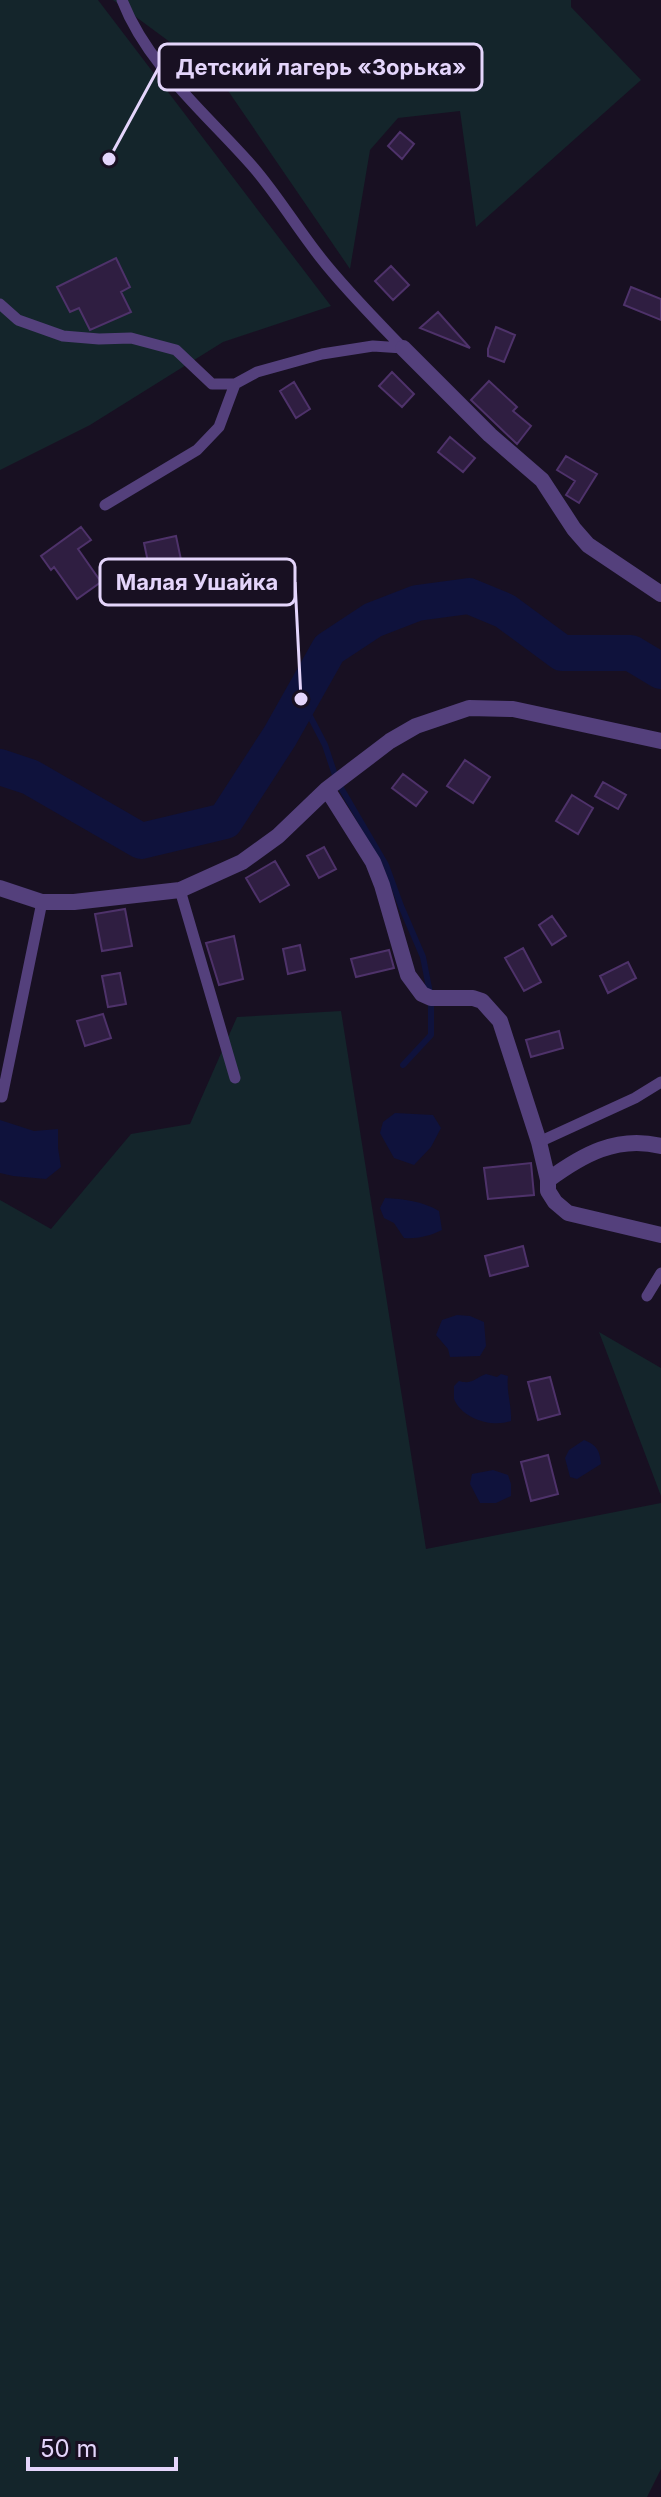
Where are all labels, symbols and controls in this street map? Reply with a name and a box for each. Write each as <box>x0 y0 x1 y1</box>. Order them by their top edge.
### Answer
callout: Детский лагерь «Зорька» <box>159 44 482 90</box>
text: Детский лагерь «Зорька» <box>175 54 467 80</box>
callout: Малая Ушайка <box>100 559 295 605</box>
text: Малая Ушайка <box>116 569 278 595</box>
scale bar <box>28 2421 176 2471</box>
text: 50 m <box>40 2434 98 2463</box>

